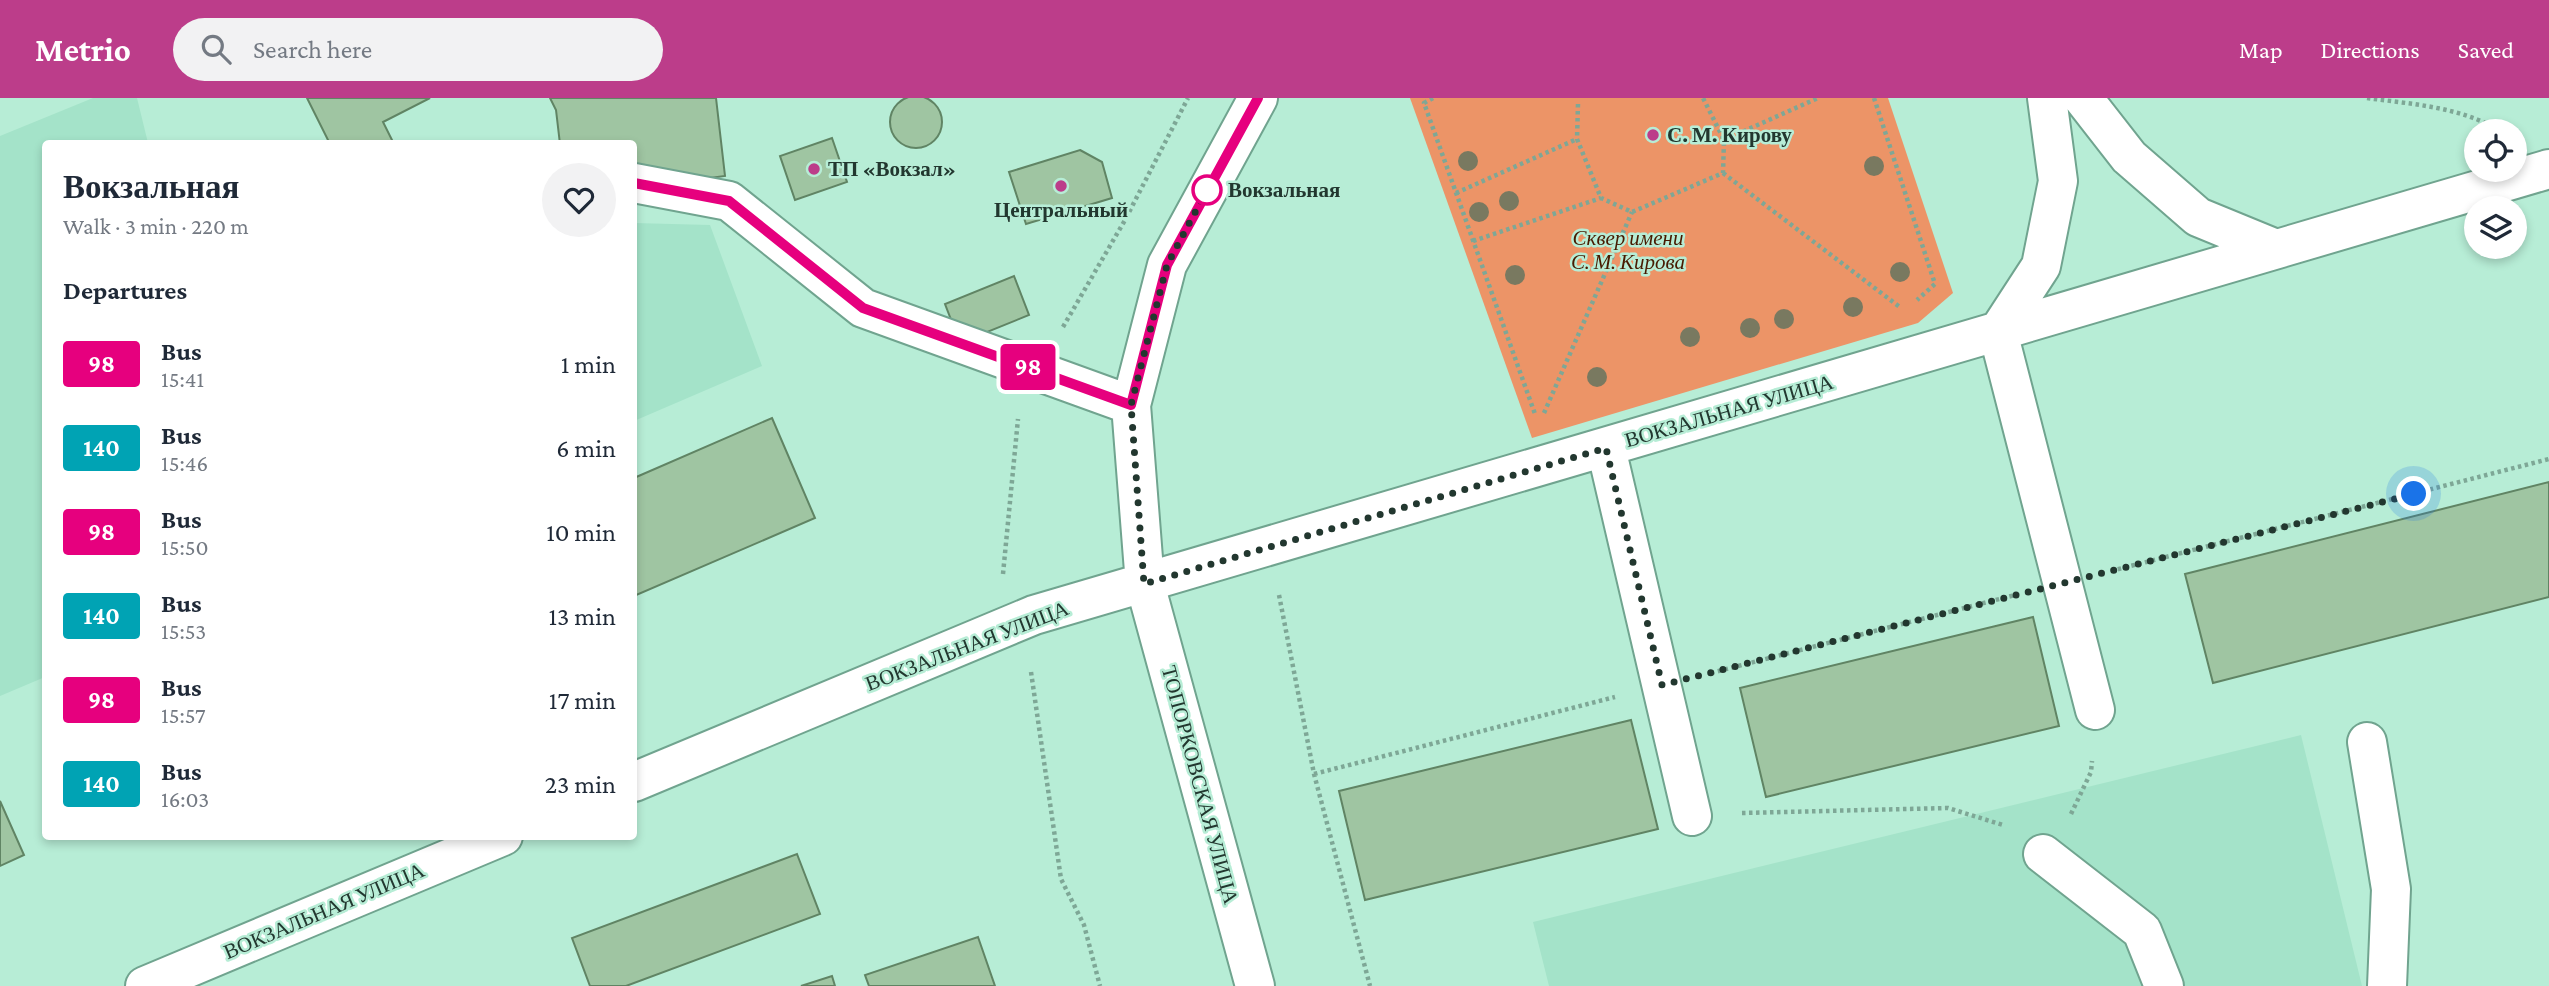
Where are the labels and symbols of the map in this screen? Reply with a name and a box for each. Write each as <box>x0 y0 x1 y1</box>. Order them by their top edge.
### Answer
place label: С. М. Кирову <box>1667 123 1792 147</box>
marker: С. М. Кирову <box>1645 127 1661 143</box>
place label: ТП «Вокзал» <box>828 157 956 181</box>
marker: ТП «Вокзал» <box>806 161 822 177</box>
marker: Вокзальная <box>1192 175 1222 205</box>
marker: Центральный <box>1053 178 1069 194</box>
place label: Вокзальная <box>1228 178 1340 202</box>
place label: Центральный <box>994 198 1128 222</box>
park label: Сквер имени С. М. Кирова <box>1571 226 1685 274</box>
line badge: 98 <box>996 344 1060 390</box>
street label: ВОКЗАЛЬНАЯ УЛИЦА <box>1622 370 1837 452</box>
your location <box>2396 476 2431 511</box>
street label: ВОКЗАЛЬНАЯ УЛИЦА <box>862 596 1073 696</box>
street label: ТОПОРКОВСКАЯ УЛИЦА <box>1157 663 1244 908</box>
street label: ВОКЗАЛЬНАЯ УЛИЦА <box>220 857 429 964</box>

